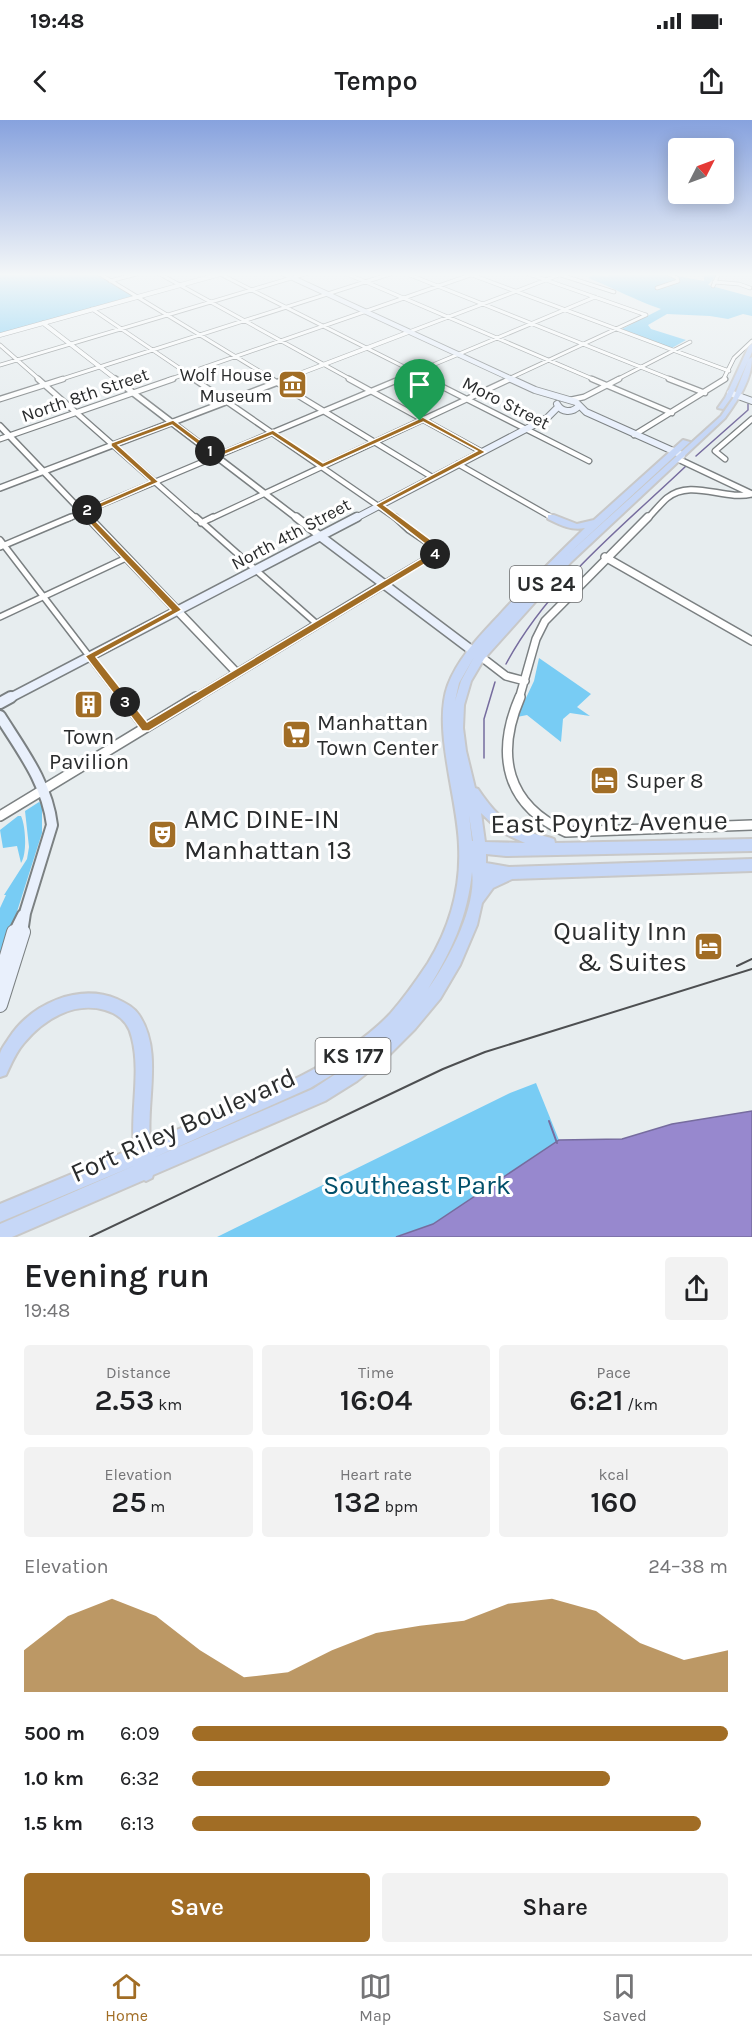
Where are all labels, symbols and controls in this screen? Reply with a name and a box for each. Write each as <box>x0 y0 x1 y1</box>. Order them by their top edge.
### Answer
text: 19:48 <box>30 8 85 34</box>
icon: back <box>24 65 57 98</box>
text: Tempo <box>334 65 418 97</box>
icon: share <box>695 65 728 98</box>
north arrow <box>668 138 734 204</box>
map controls <box>668 138 734 204</box>
pin <box>394 359 445 421</box>
street label: North 8th Street <box>19 363 152 427</box>
place label: Wolf House Museum <box>180 364 272 407</box>
icon: arrive <box>403 368 436 401</box>
museum icon: Wolf House Museum <box>277 369 309 401</box>
street label: Moro Street <box>459 372 554 434</box>
pin: 1 <box>195 436 225 466</box>
text: 1 <box>207 441 213 460</box>
street label: North 4th Street <box>228 493 355 575</box>
pin: 2 <box>72 495 102 525</box>
text: 2 <box>82 500 92 519</box>
pin: 4 <box>420 539 450 569</box>
text: 4 <box>430 544 440 563</box>
road number: US 24 <box>510 566 582 602</box>
pin: 3 <box>110 687 140 717</box>
building icon: Town Pavilion <box>73 688 105 720</box>
text: 3 <box>120 692 130 711</box>
place label: Manhattan Town Center <box>317 710 438 761</box>
supermarket icon: Manhattan Town Center <box>280 719 312 751</box>
place label: Town Pavilion <box>49 724 129 775</box>
hotel icon: Super 8 <box>589 764 621 796</box>
place label: Super 8 <box>626 768 703 794</box>
place label: AMC DINE-IN Manhattan 13 <box>184 803 352 866</box>
street label: East Poyntz Avenue <box>490 804 728 840</box>
theatre icon: AMC DINE-IN Manhattan 13 <box>147 819 179 851</box>
place label: Quality Inn & Suites <box>553 915 687 978</box>
hotel icon: Quality Inn & Suites <box>692 931 724 963</box>
road number: KS 177 <box>316 1038 391 1074</box>
street label: Fort Riley Boulevard <box>66 1061 300 1189</box>
park label: Southeast Park <box>323 1169 511 1201</box>
text: Evening run <box>24 1257 210 1295</box>
button: share <box>665 1257 728 1320</box>
text: 19:48 <box>24 1299 70 1322</box>
text: Distance <box>106 1363 171 1382</box>
text: Time <box>358 1363 394 1382</box>
text: Pace <box>597 1363 631 1382</box>
text: 2.53 <box>95 1382 154 1418</box>
text: 16:04 <box>340 1382 412 1418</box>
text: 6:21 <box>569 1382 623 1418</box>
text: km <box>154 1395 182 1414</box>
text: /km <box>623 1395 658 1414</box>
text: Elevation <box>104 1465 172 1484</box>
text: Heart rate <box>340 1465 412 1484</box>
text: kcal <box>598 1465 629 1484</box>
text: 25 <box>111 1484 147 1520</box>
text: 132 <box>334 1484 381 1520</box>
text: 160 <box>590 1484 637 1520</box>
text: m <box>147 1497 165 1516</box>
text: bpm <box>381 1497 418 1516</box>
text: Elevation <box>24 1555 109 1578</box>
text: 24–38 m <box>648 1555 728 1578</box>
text: 500 m <box>24 1722 85 1745</box>
text: 6:09 <box>120 1722 160 1745</box>
text: 1.0 km <box>24 1767 84 1790</box>
text: 6:32 <box>120 1767 159 1790</box>
text: 1.5 km <box>24 1812 83 1835</box>
text: 6:13 <box>120 1812 154 1835</box>
button: Save <box>24 1873 370 1942</box>
button: Share <box>382 1873 728 1942</box>
tab: Home <box>105 1970 148 2025</box>
tab: Map <box>359 1970 392 2025</box>
tab: Saved <box>602 1970 647 2025</box>

